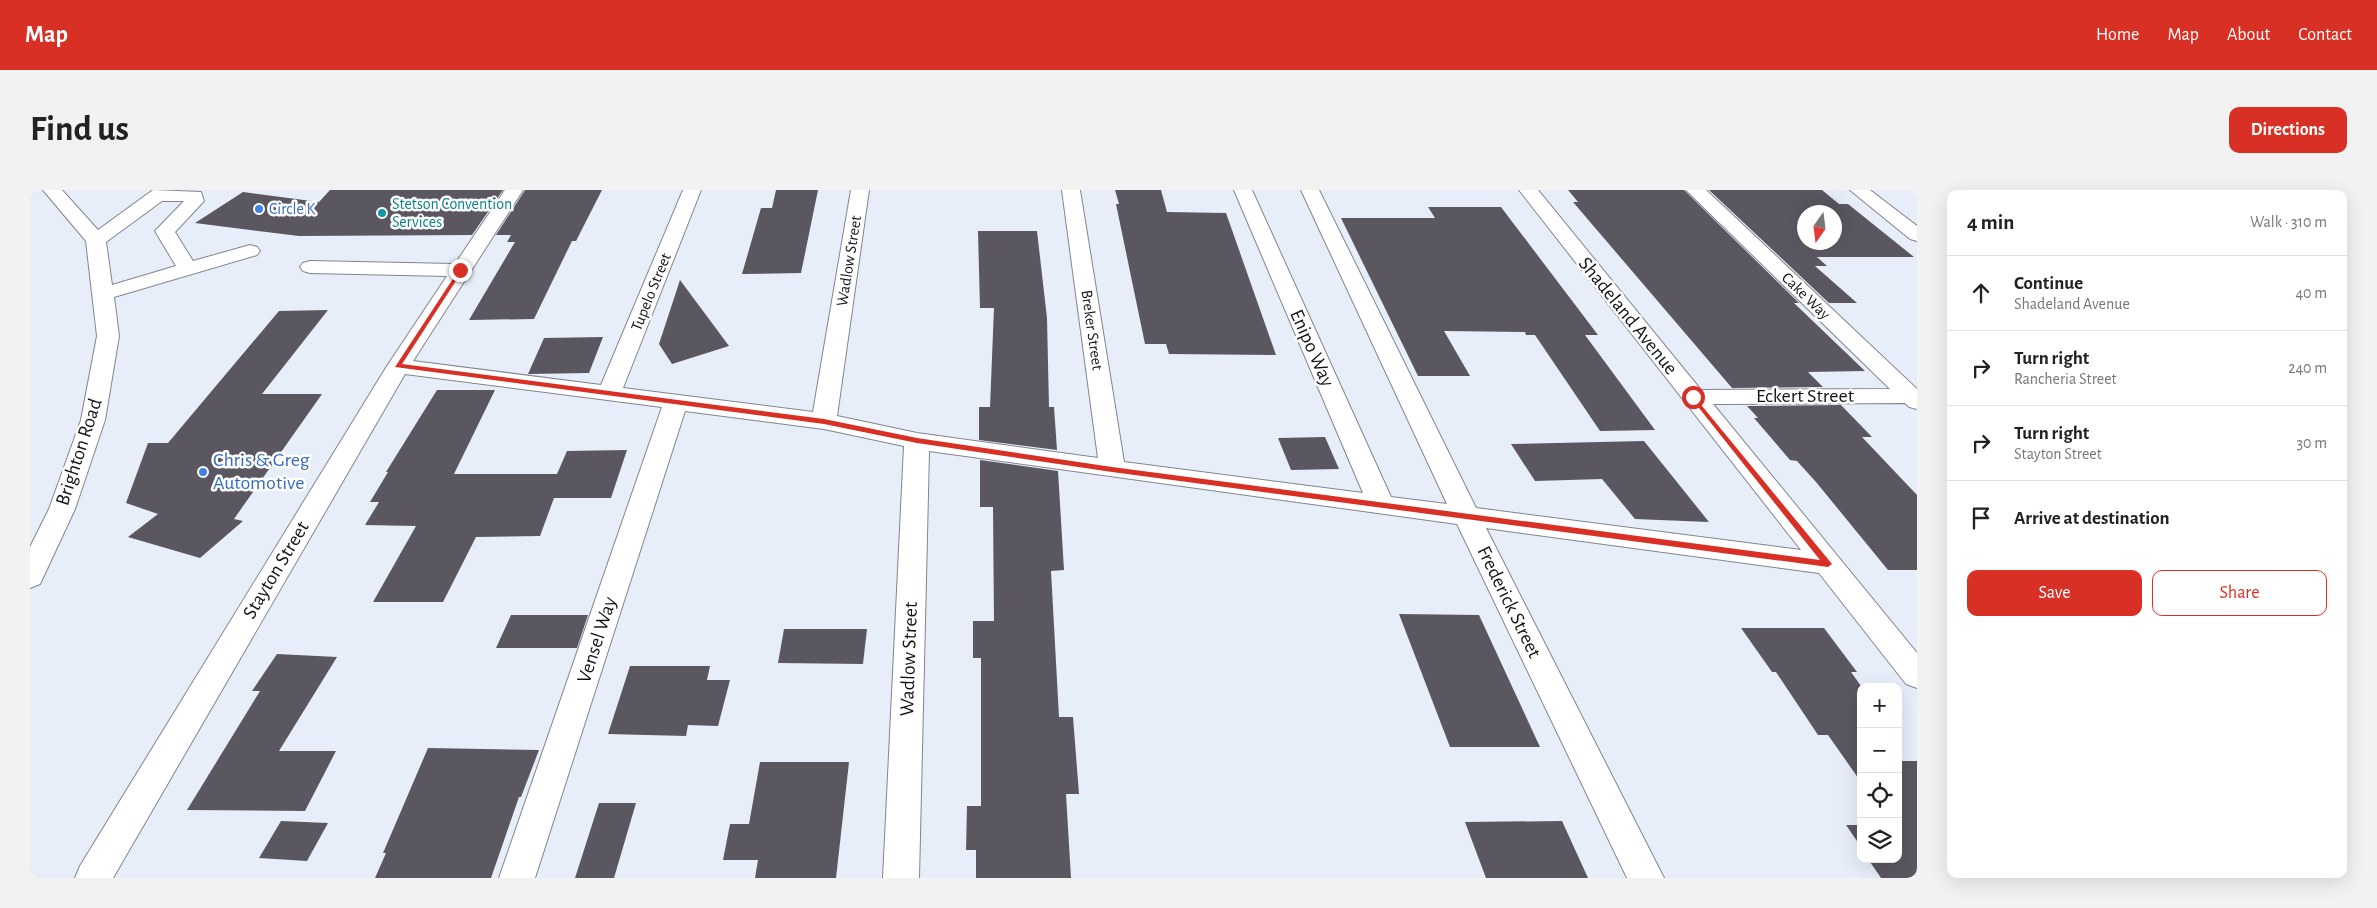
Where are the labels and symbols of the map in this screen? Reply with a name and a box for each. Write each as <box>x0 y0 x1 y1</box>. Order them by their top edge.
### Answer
place label: Stetson Convention Services <box>392 196 512 230</box>
place label: Circle K <box>269 201 315 217</box>
marker: Circle K <box>253 203 265 215</box>
north arrow <box>1797 205 1842 250</box>
marker: Stetson Convention Services <box>376 207 388 219</box>
street label: Wadlow Street <box>834 214 864 308</box>
street label: Tupelo Street <box>628 251 674 333</box>
street label: Shadeland Avenue <box>1575 253 1681 379</box>
route end <box>449 259 472 282</box>
street label: Cake Way <box>1778 269 1833 323</box>
street label: Breker Street <box>1078 289 1106 371</box>
street label: Enipo Way <box>1286 306 1338 390</box>
route start <box>1682 386 1705 409</box>
street label: Eckert Street <box>1756 386 1855 406</box>
street label: Brighton Road <box>52 396 106 508</box>
place label: Chris & Greg Automotive <box>213 450 310 493</box>
marker: Chris & Greg Automotive <box>197 466 209 478</box>
street label: Stayton Street <box>239 517 313 622</box>
street label: Frederick Street <box>1473 543 1545 662</box>
street label: Vensel Way <box>574 594 620 685</box>
street label: Wadlow Street <box>897 601 921 717</box>

